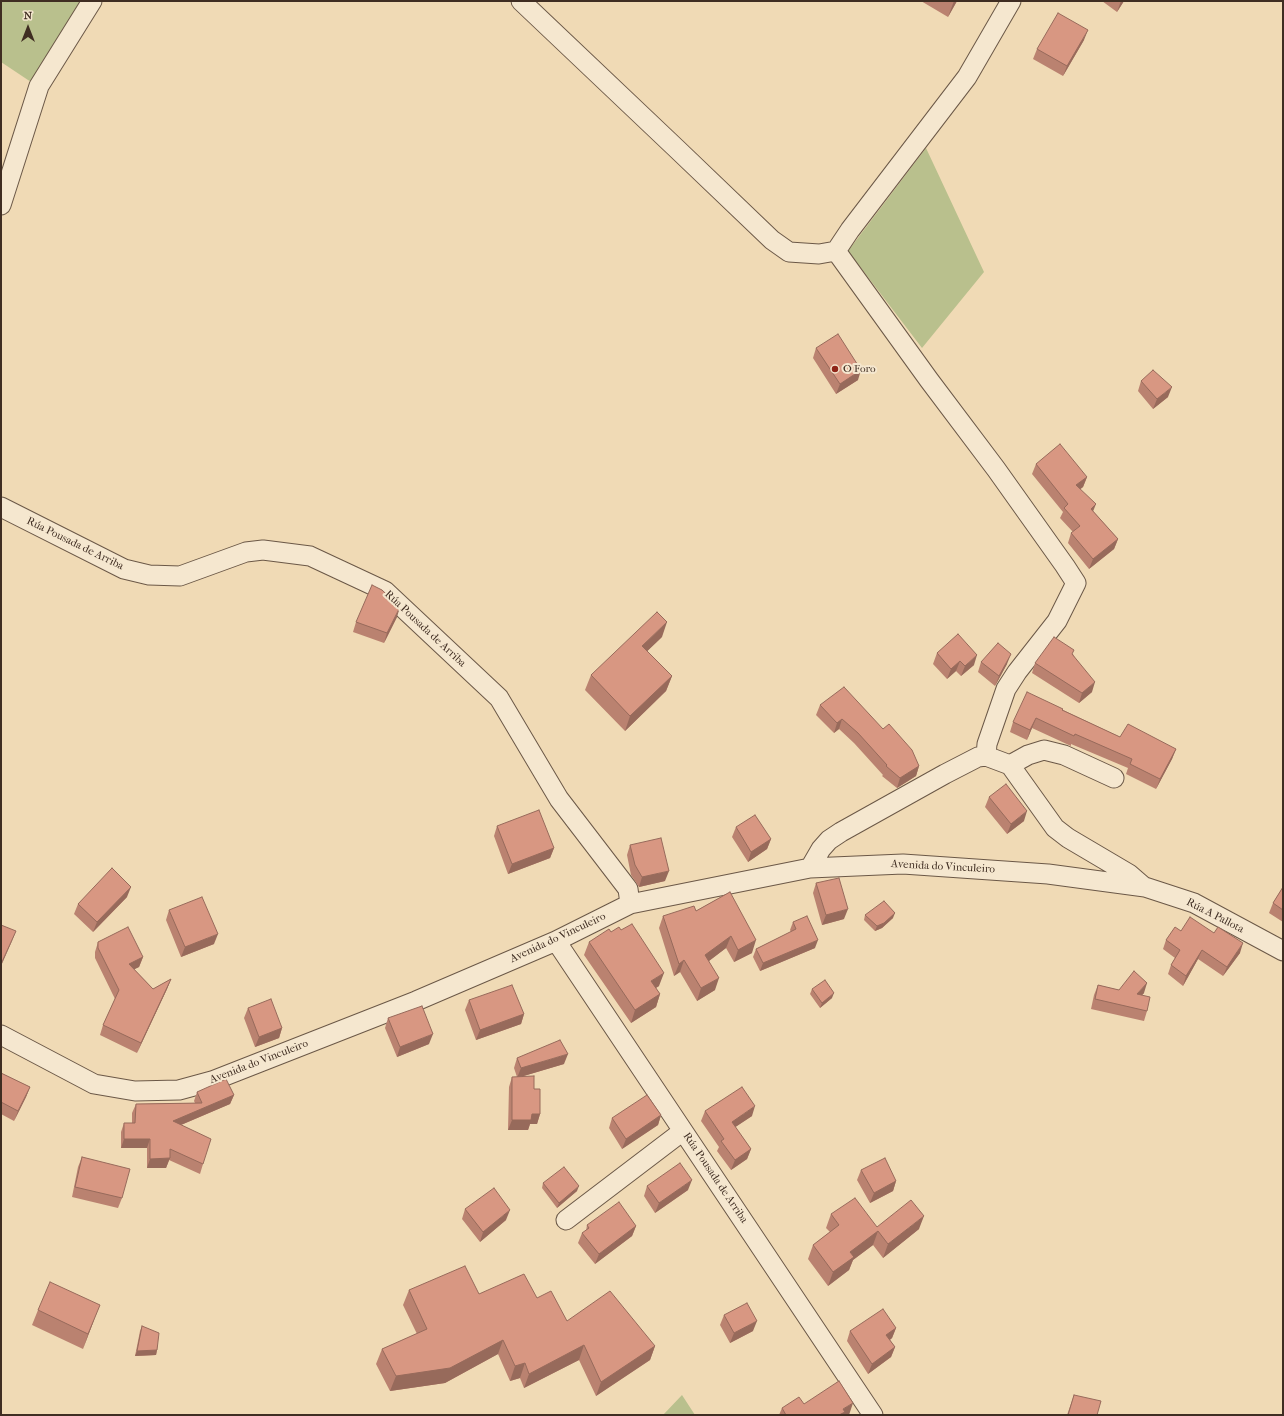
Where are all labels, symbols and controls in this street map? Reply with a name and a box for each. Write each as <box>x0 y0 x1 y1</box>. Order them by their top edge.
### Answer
north arrow <box>8 8 48 48</box>
text: N <box>24 9 32 22</box>
place label: O Foro <box>843 362 876 376</box>
marker: O Foro <box>830 364 840 374</box>
street label: Rúa Pousada de Arriba <box>24 515 126 573</box>
street label: Rúa Pousada de Arriba <box>382 588 468 670</box>
street label: Avenida do Vinculeiro <box>891 858 995 876</box>
street label: Rúa A Pallota <box>1184 896 1246 936</box>
street label: Avenida do Vinculeiro <box>508 910 608 966</box>
street label: Avenida do Vinculeiro <box>208 1037 310 1087</box>
street label: Rúa Pousada de Arriba <box>680 1130 750 1226</box>

